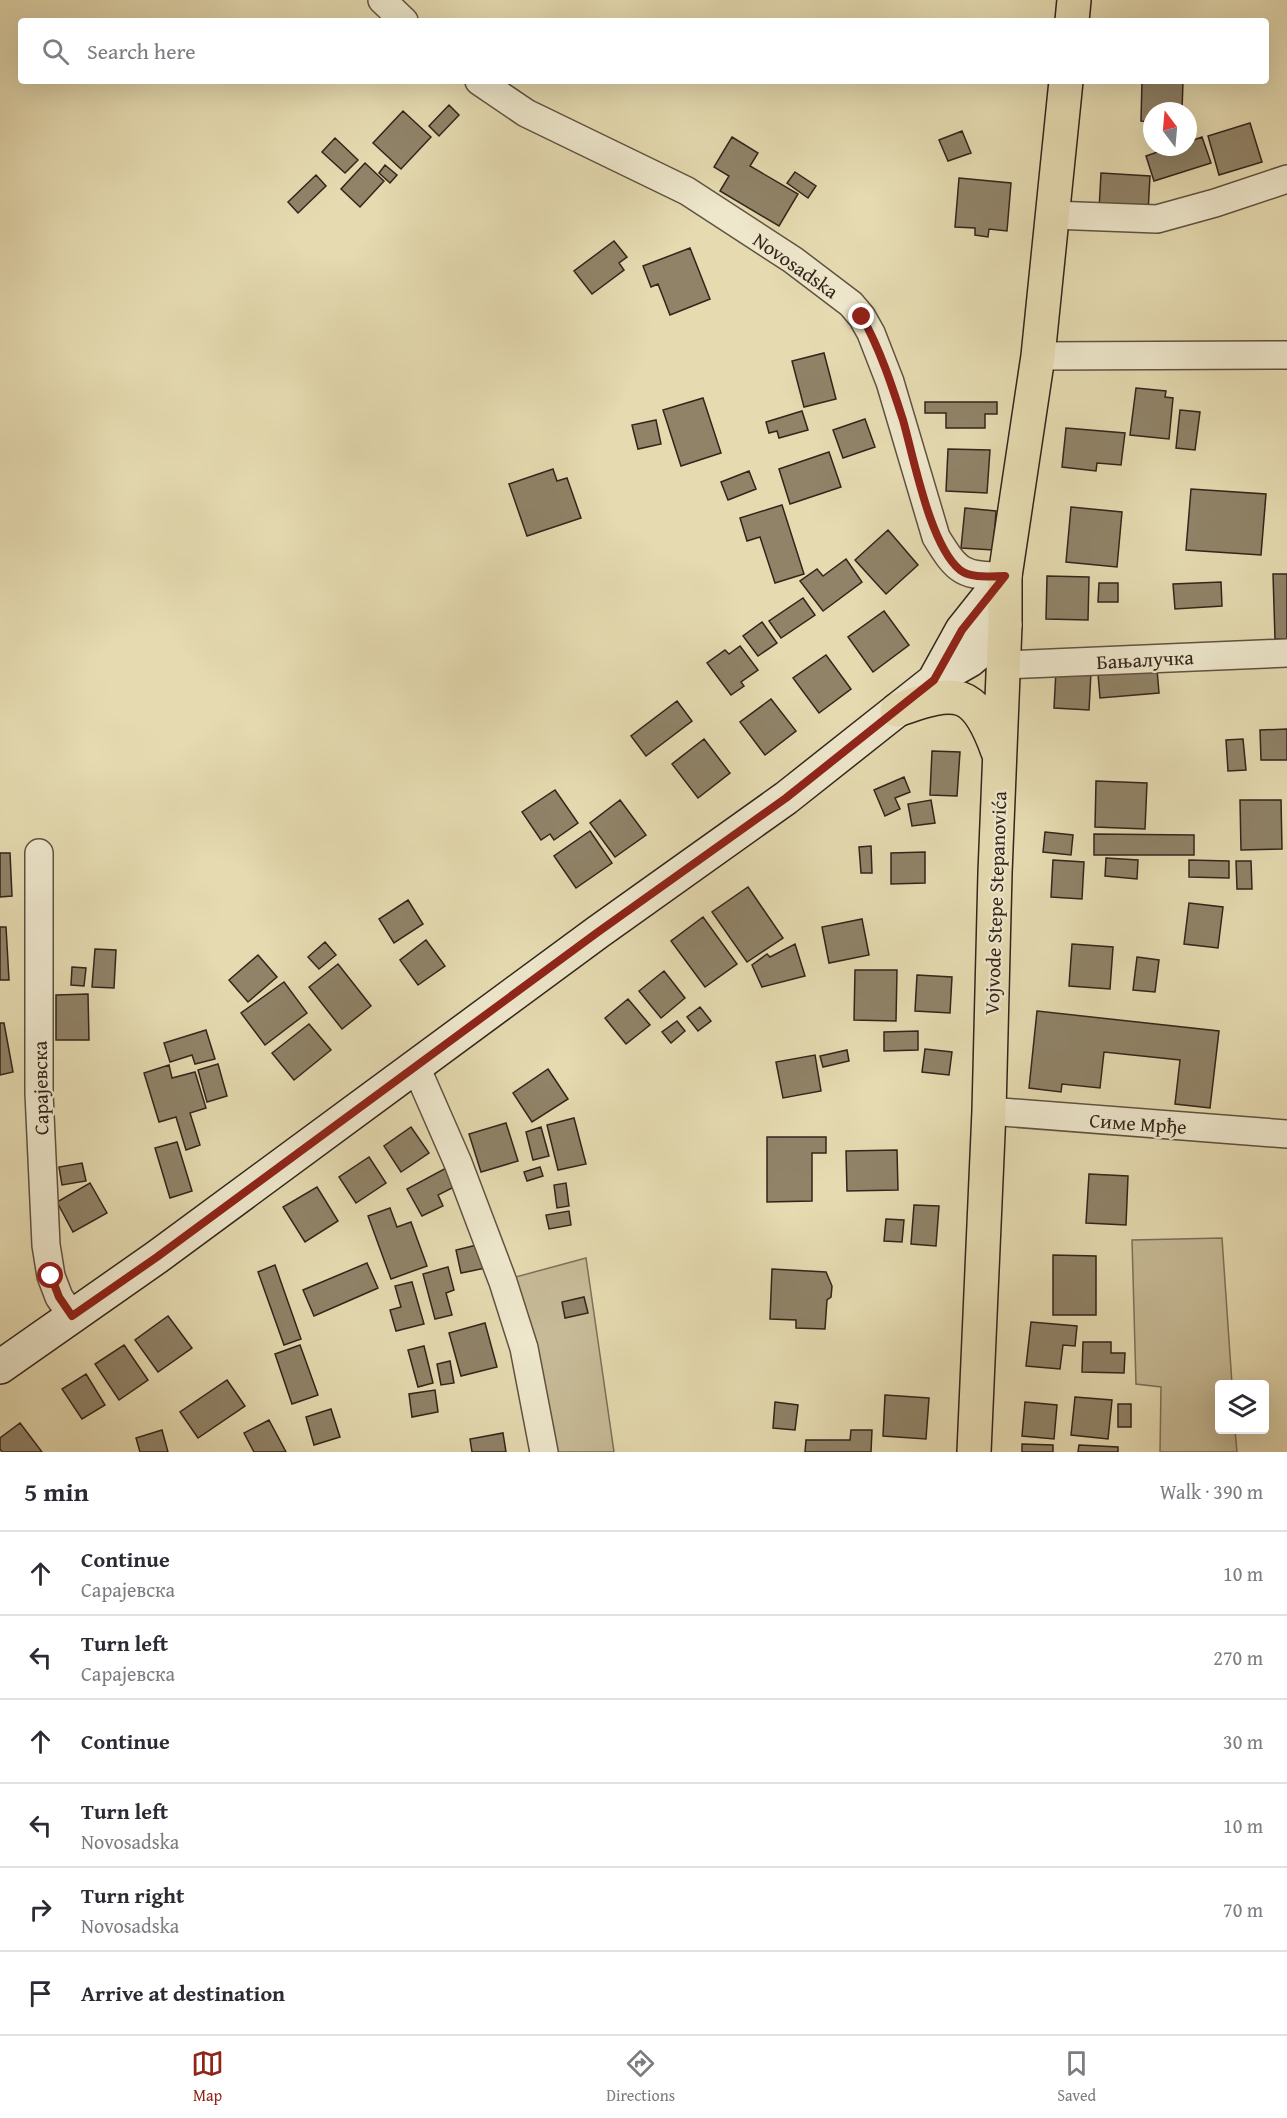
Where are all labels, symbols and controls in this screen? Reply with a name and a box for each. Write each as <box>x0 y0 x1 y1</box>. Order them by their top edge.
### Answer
search box <box>18 18 1269 84</box>
icon: search <box>39 35 72 68</box>
text: Search here <box>87 35 196 67</box>
north arrow <box>1143 102 1197 156</box>
street label: Novosadska <box>747 225 845 305</box>
route end <box>848 303 874 329</box>
street label: Бањалучка <box>1096 642 1195 676</box>
street label: Vojvode Stepe Stepanovića <box>977 790 1013 1015</box>
street label: Сарајевска <box>25 1040 55 1135</box>
street label: Симе Мрђе <box>1088 1105 1188 1141</box>
route start <box>37 1262 63 1288</box>
map controls <box>1215 1380 1269 1434</box>
button: layers <box>1215 1380 1269 1434</box>
text: 5 min <box>24 1472 89 1511</box>
text: Walk · 390 m <box>1160 1477 1263 1506</box>
text: Continue <box>81 1543 170 1575</box>
icon: ahead <box>24 1557 57 1590</box>
text: 10 m <box>1223 1559 1263 1588</box>
text: Сарајевска <box>81 1575 175 1604</box>
text: Turn left <box>81 1627 168 1659</box>
icon: left <box>24 1641 57 1674</box>
text: 270 m <box>1213 1643 1263 1672</box>
text: Сарајевска <box>81 1659 175 1688</box>
icon: ahead <box>24 1725 57 1758</box>
text: Continue <box>81 1725 170 1757</box>
text: 30 m <box>1223 1727 1263 1756</box>
text: Turn left <box>81 1795 168 1827</box>
icon: left <box>24 1809 57 1842</box>
text: 10 m <box>1223 1811 1263 1840</box>
text: Novosadska <box>81 1827 179 1856</box>
text: Turn right <box>81 1879 184 1911</box>
icon: right <box>24 1893 57 1926</box>
text: 70 m <box>1223 1895 1263 1924</box>
text: Novosadska <box>81 1911 179 1940</box>
icon: arrive <box>24 1977 57 2010</box>
text: Arrive at destination <box>81 1977 285 2009</box>
tab: Map <box>191 2047 224 2107</box>
tab: Directions <box>606 2047 675 2107</box>
tab: Saved <box>1057 2047 1096 2107</box>

